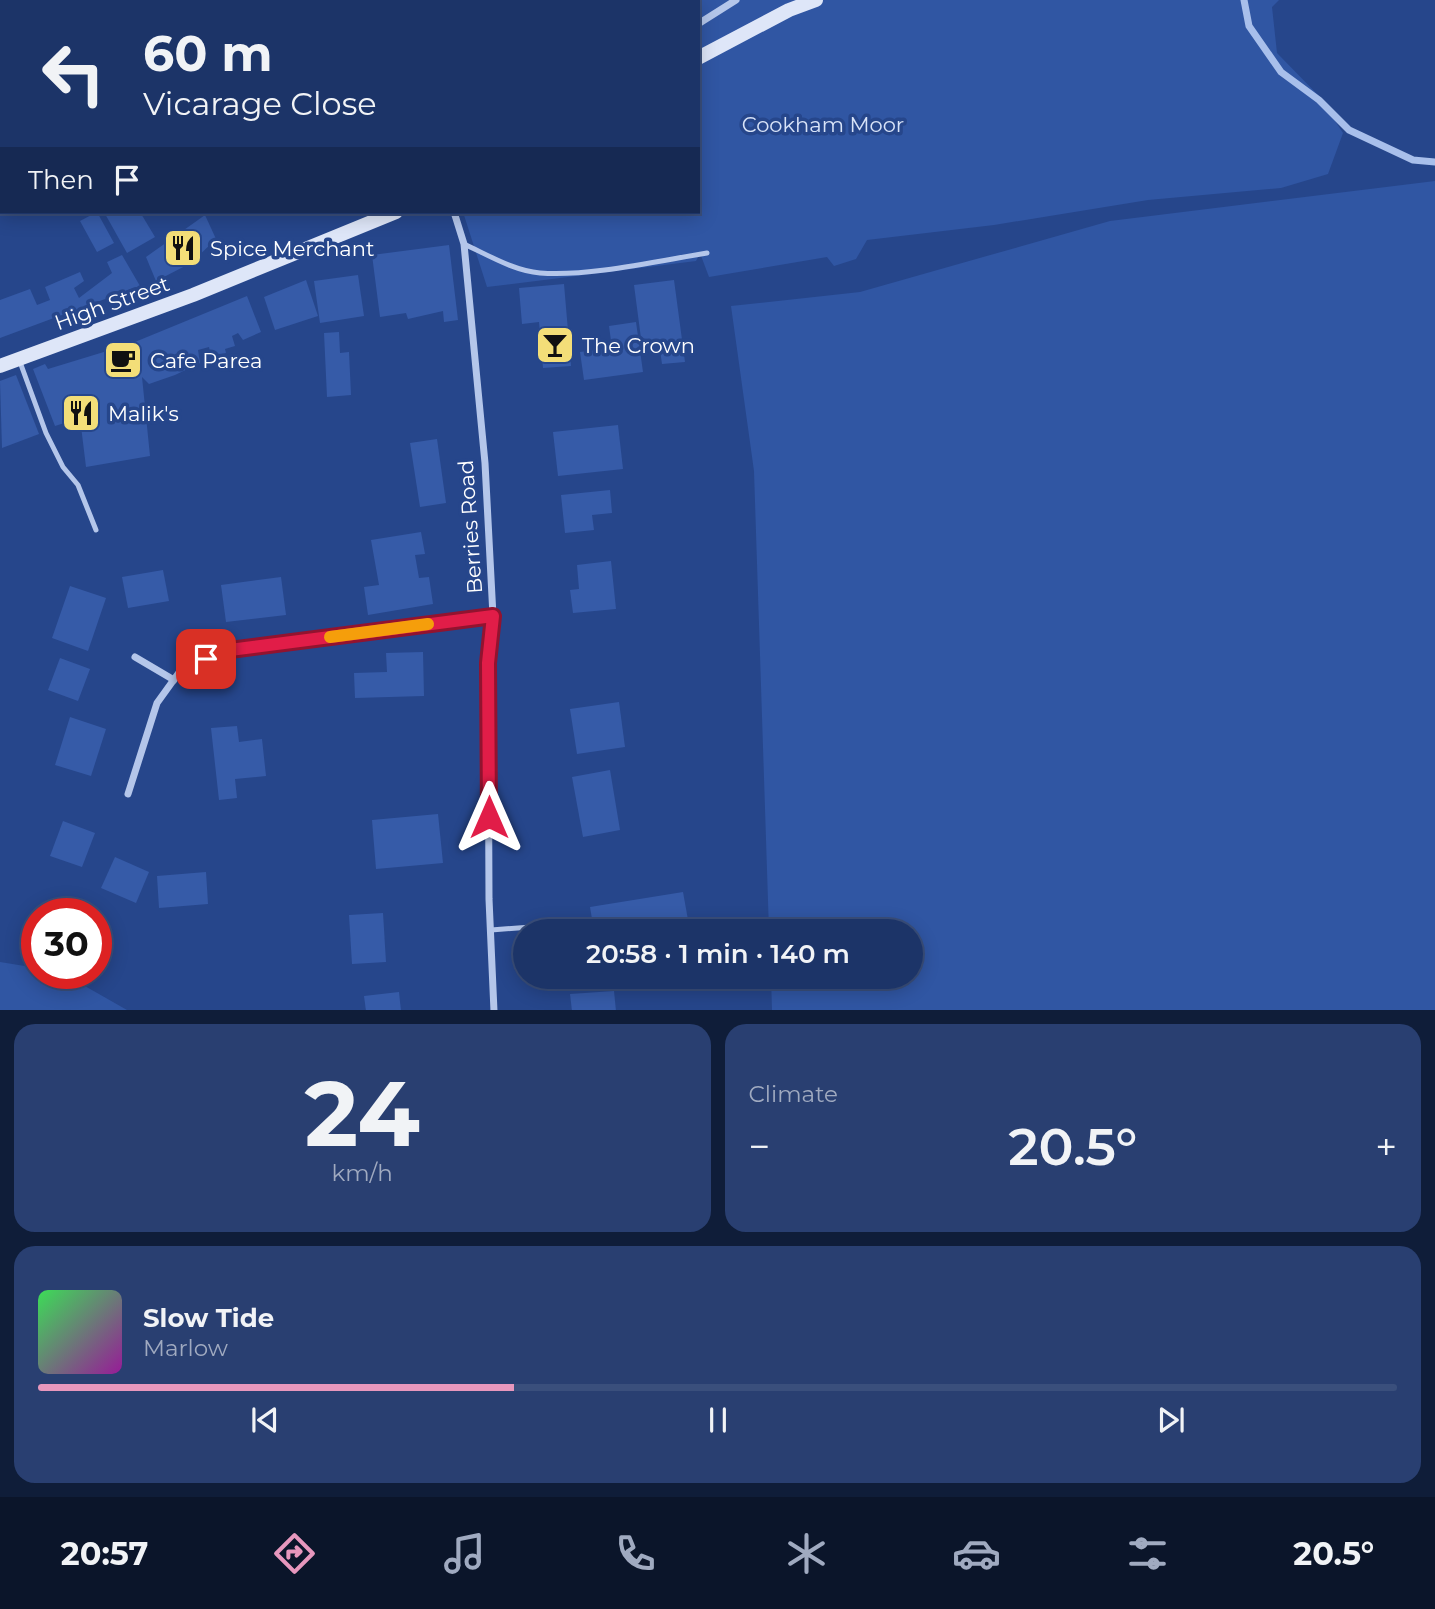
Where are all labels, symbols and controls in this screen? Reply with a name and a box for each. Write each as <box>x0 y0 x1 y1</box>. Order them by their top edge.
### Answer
text: 60 m <box>143 24 273 83</box>
icon: left <box>28 28 119 119</box>
text: Vicarage Close <box>143 84 377 123</box>
park label: Cookham Moor <box>742 112 904 137</box>
icon: arrive <box>108 161 146 199</box>
text: Then <box>28 164 94 196</box>
restaurant icon: Spice Merchant <box>162 227 204 269</box>
place label: Spice Merchant <box>210 236 375 261</box>
street label: High Street <box>51 271 173 335</box>
bar icon: The Crown <box>534 324 576 366</box>
place label: The Crown <box>582 333 695 358</box>
cafe icon: Cafe Parea <box>102 339 144 381</box>
place label: Cafe Parea <box>150 348 262 373</box>
restaurant icon: Malik's <box>60 392 102 434</box>
place label: Malik's <box>108 401 179 426</box>
street label: Berries Road <box>453 459 487 595</box>
pin <box>176 629 236 689</box>
icon: arrive <box>187 640 225 678</box>
position arrow <box>452 780 526 854</box>
speed limit sign: 30 <box>21 898 112 989</box>
text: 20:58 · 1 min · 140 m <box>586 938 850 970</box>
text: 24 <box>305 1058 420 1169</box>
text: Climate <box>749 1080 838 1108</box>
text: 20.5° <box>1008 1115 1137 1178</box>
text: − <box>749 1123 770 1170</box>
text: + <box>1375 1123 1397 1170</box>
text: km/h <box>332 1159 393 1187</box>
text: Slow Tide <box>143 1302 274 1334</box>
text: Marlow <box>143 1334 228 1362</box>
icon: previous <box>246 1401 284 1439</box>
icon: pause <box>699 1401 737 1439</box>
icon: next <box>1152 1401 1190 1439</box>
icon: directions <box>270 1529 319 1578</box>
icon: music <box>440 1529 489 1578</box>
icon: phone <box>611 1529 660 1578</box>
icon: climate <box>782 1529 831 1578</box>
icon: car <box>952 1529 1001 1578</box>
icon: filters <box>1123 1529 1172 1578</box>
text: 20:57 <box>61 1534 148 1573</box>
text: 20.5° <box>1293 1534 1374 1573</box>

